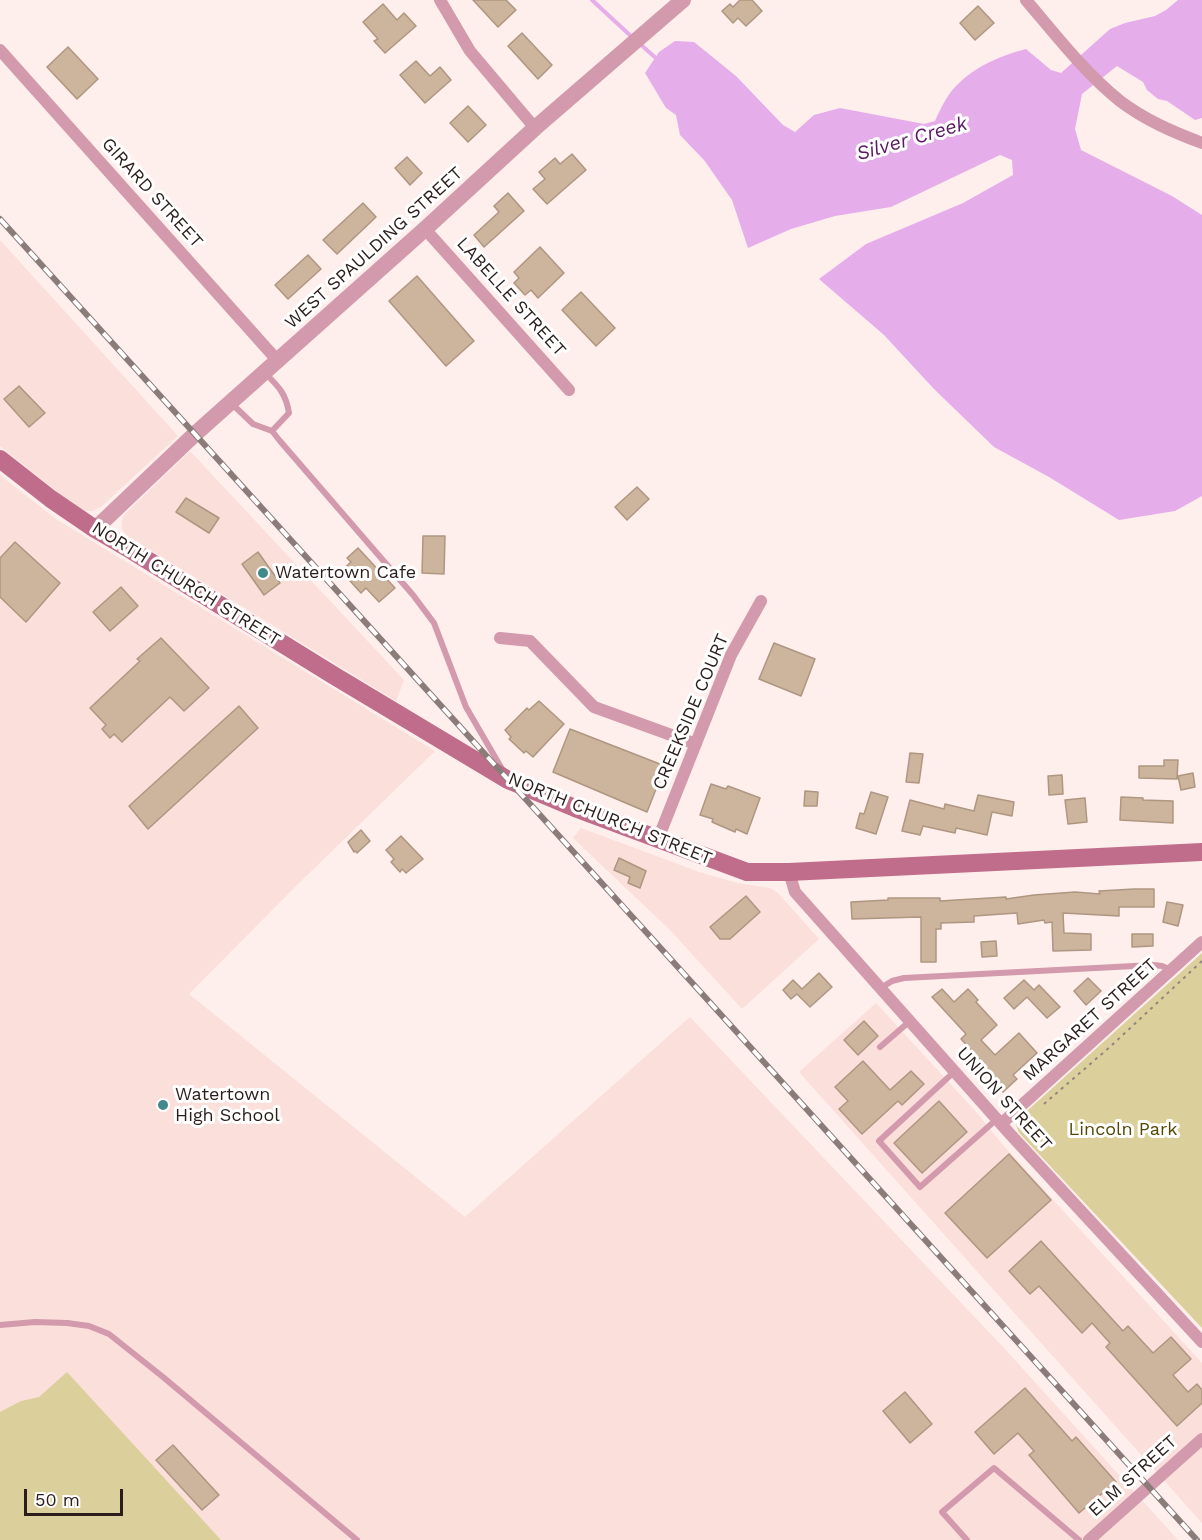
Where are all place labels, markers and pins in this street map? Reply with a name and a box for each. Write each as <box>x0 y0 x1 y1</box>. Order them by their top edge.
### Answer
place label: Watertown Cafe <box>275 562 416 584</box>
marker: Watertown Cafe <box>256 566 270 580</box>
place label: Watertown High School <box>175 1084 280 1126</box>
marker: Watertown High School <box>156 1098 170 1112</box>

